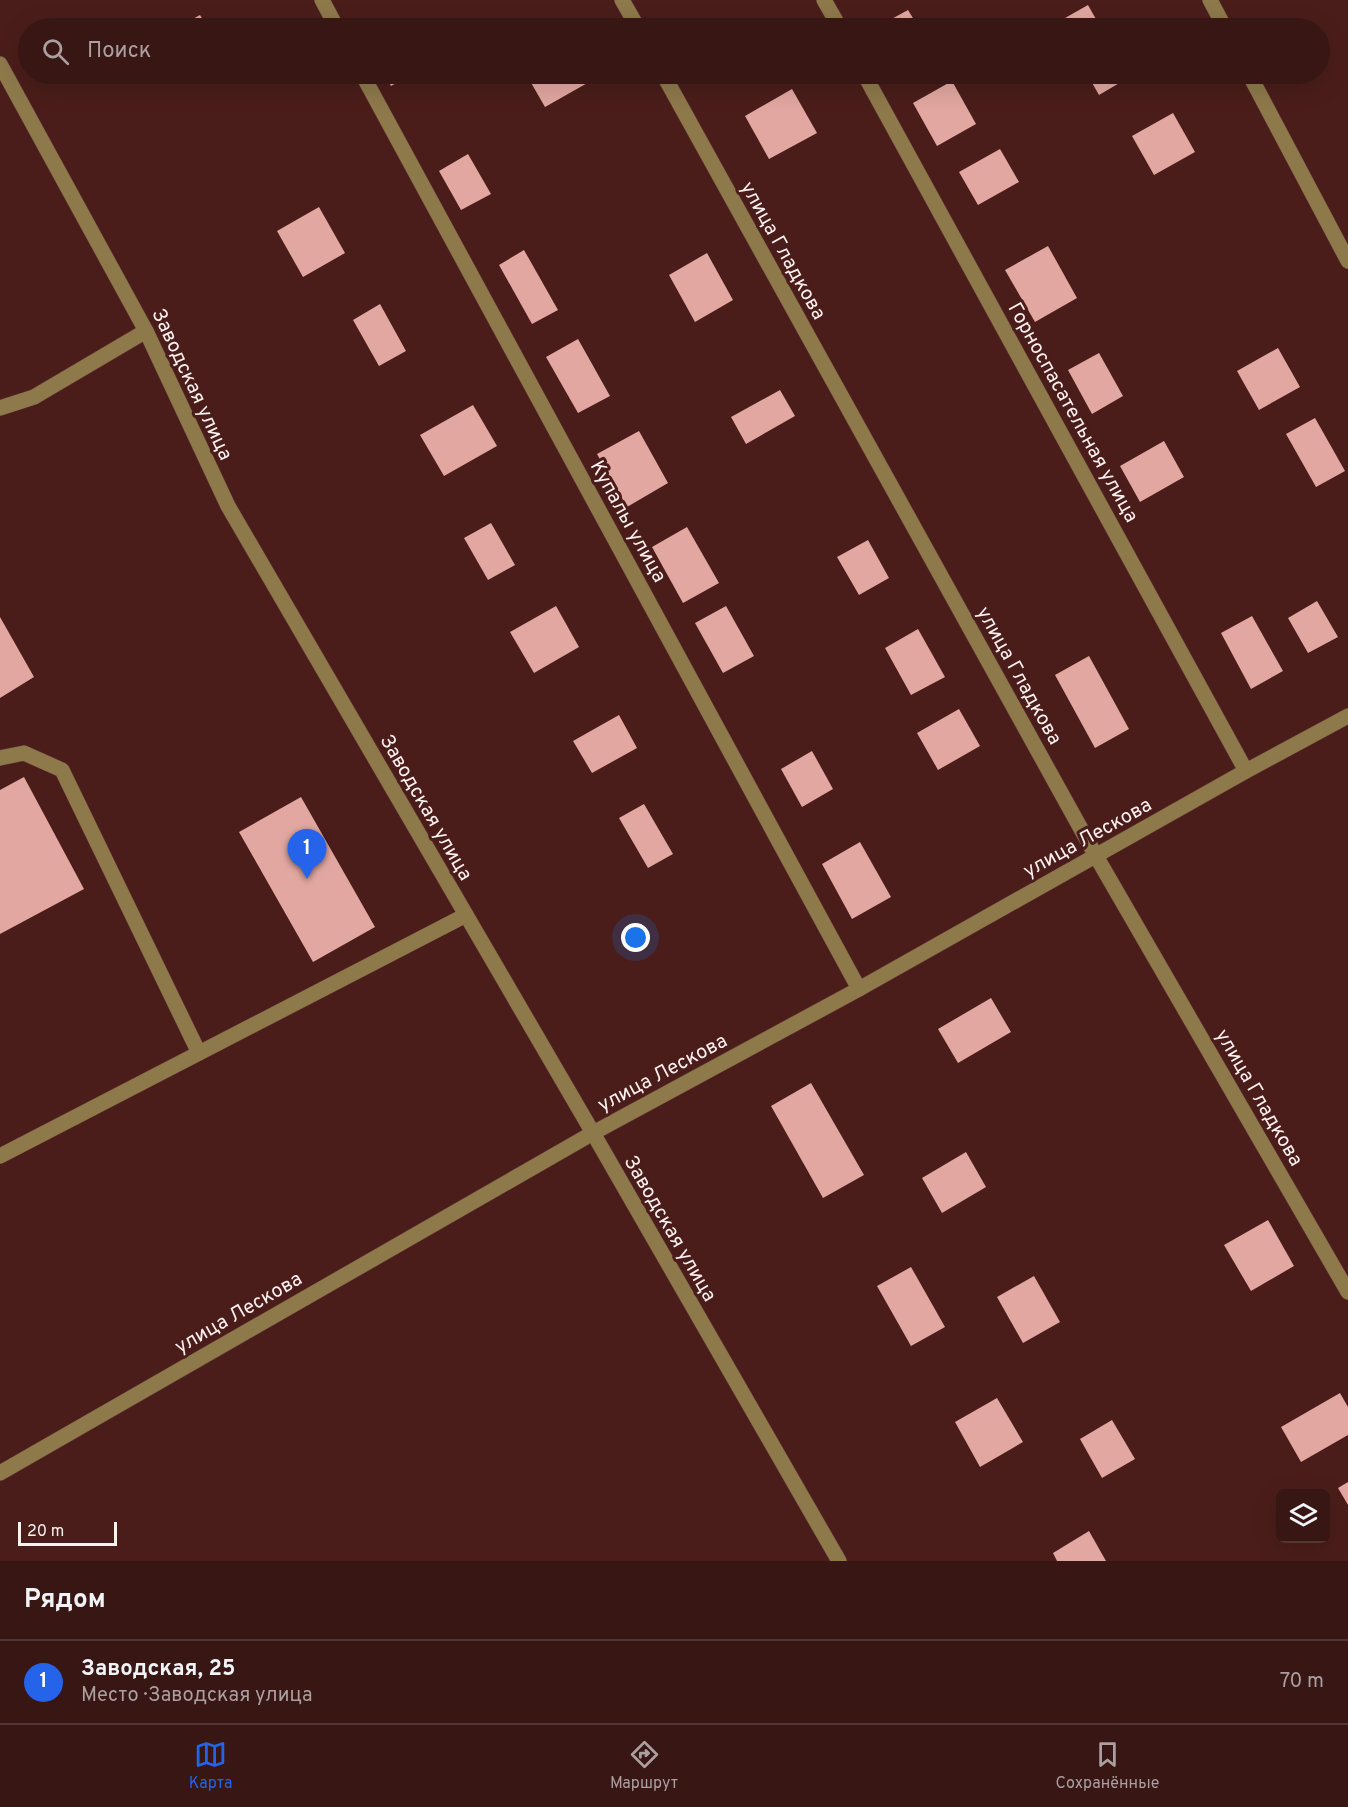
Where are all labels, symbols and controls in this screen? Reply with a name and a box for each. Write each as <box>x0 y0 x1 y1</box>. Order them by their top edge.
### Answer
search box <box>18 18 1330 84</box>
icon: search <box>39 35 72 68</box>
text: Поиск <box>87 38 151 65</box>
street label: улица Гладкова <box>733 177 831 325</box>
street label: Горноспасательная улица <box>1001 298 1144 528</box>
street label: Заводская улица <box>145 305 238 465</box>
street label: Купалы улица <box>583 456 672 588</box>
street label: улица Гладкова <box>969 602 1067 750</box>
street label: Заводская улица <box>373 730 478 886</box>
street label: улица Лескова <box>1019 793 1157 885</box>
pin: 1 <box>288 830 326 879</box>
your location <box>621 923 650 952</box>
street label: улица Гладкова <box>1208 1025 1308 1171</box>
street label: улица Лескова <box>594 1029 732 1119</box>
street label: Заводская улица <box>617 1151 722 1307</box>
street label: улица Лескова <box>171 1267 307 1361</box>
map controls <box>1276 1489 1330 1543</box>
button: layers <box>1276 1489 1330 1543</box>
scale bar <box>18 1519 117 1546</box>
text: 20 m <box>27 1522 64 1542</box>
text: Рядом <box>24 1584 106 1617</box>
text: Заводская, 25 <box>81 1656 235 1683</box>
text: 1 <box>40 1669 48 1695</box>
text: 70 m <box>1280 1669 1324 1695</box>
text: Место · Заводская улица <box>81 1683 313 1709</box>
tab: Карта <box>189 1738 233 1794</box>
tab: Маршрут <box>610 1738 678 1794</box>
tab: Сохранённые <box>1055 1738 1159 1794</box>

